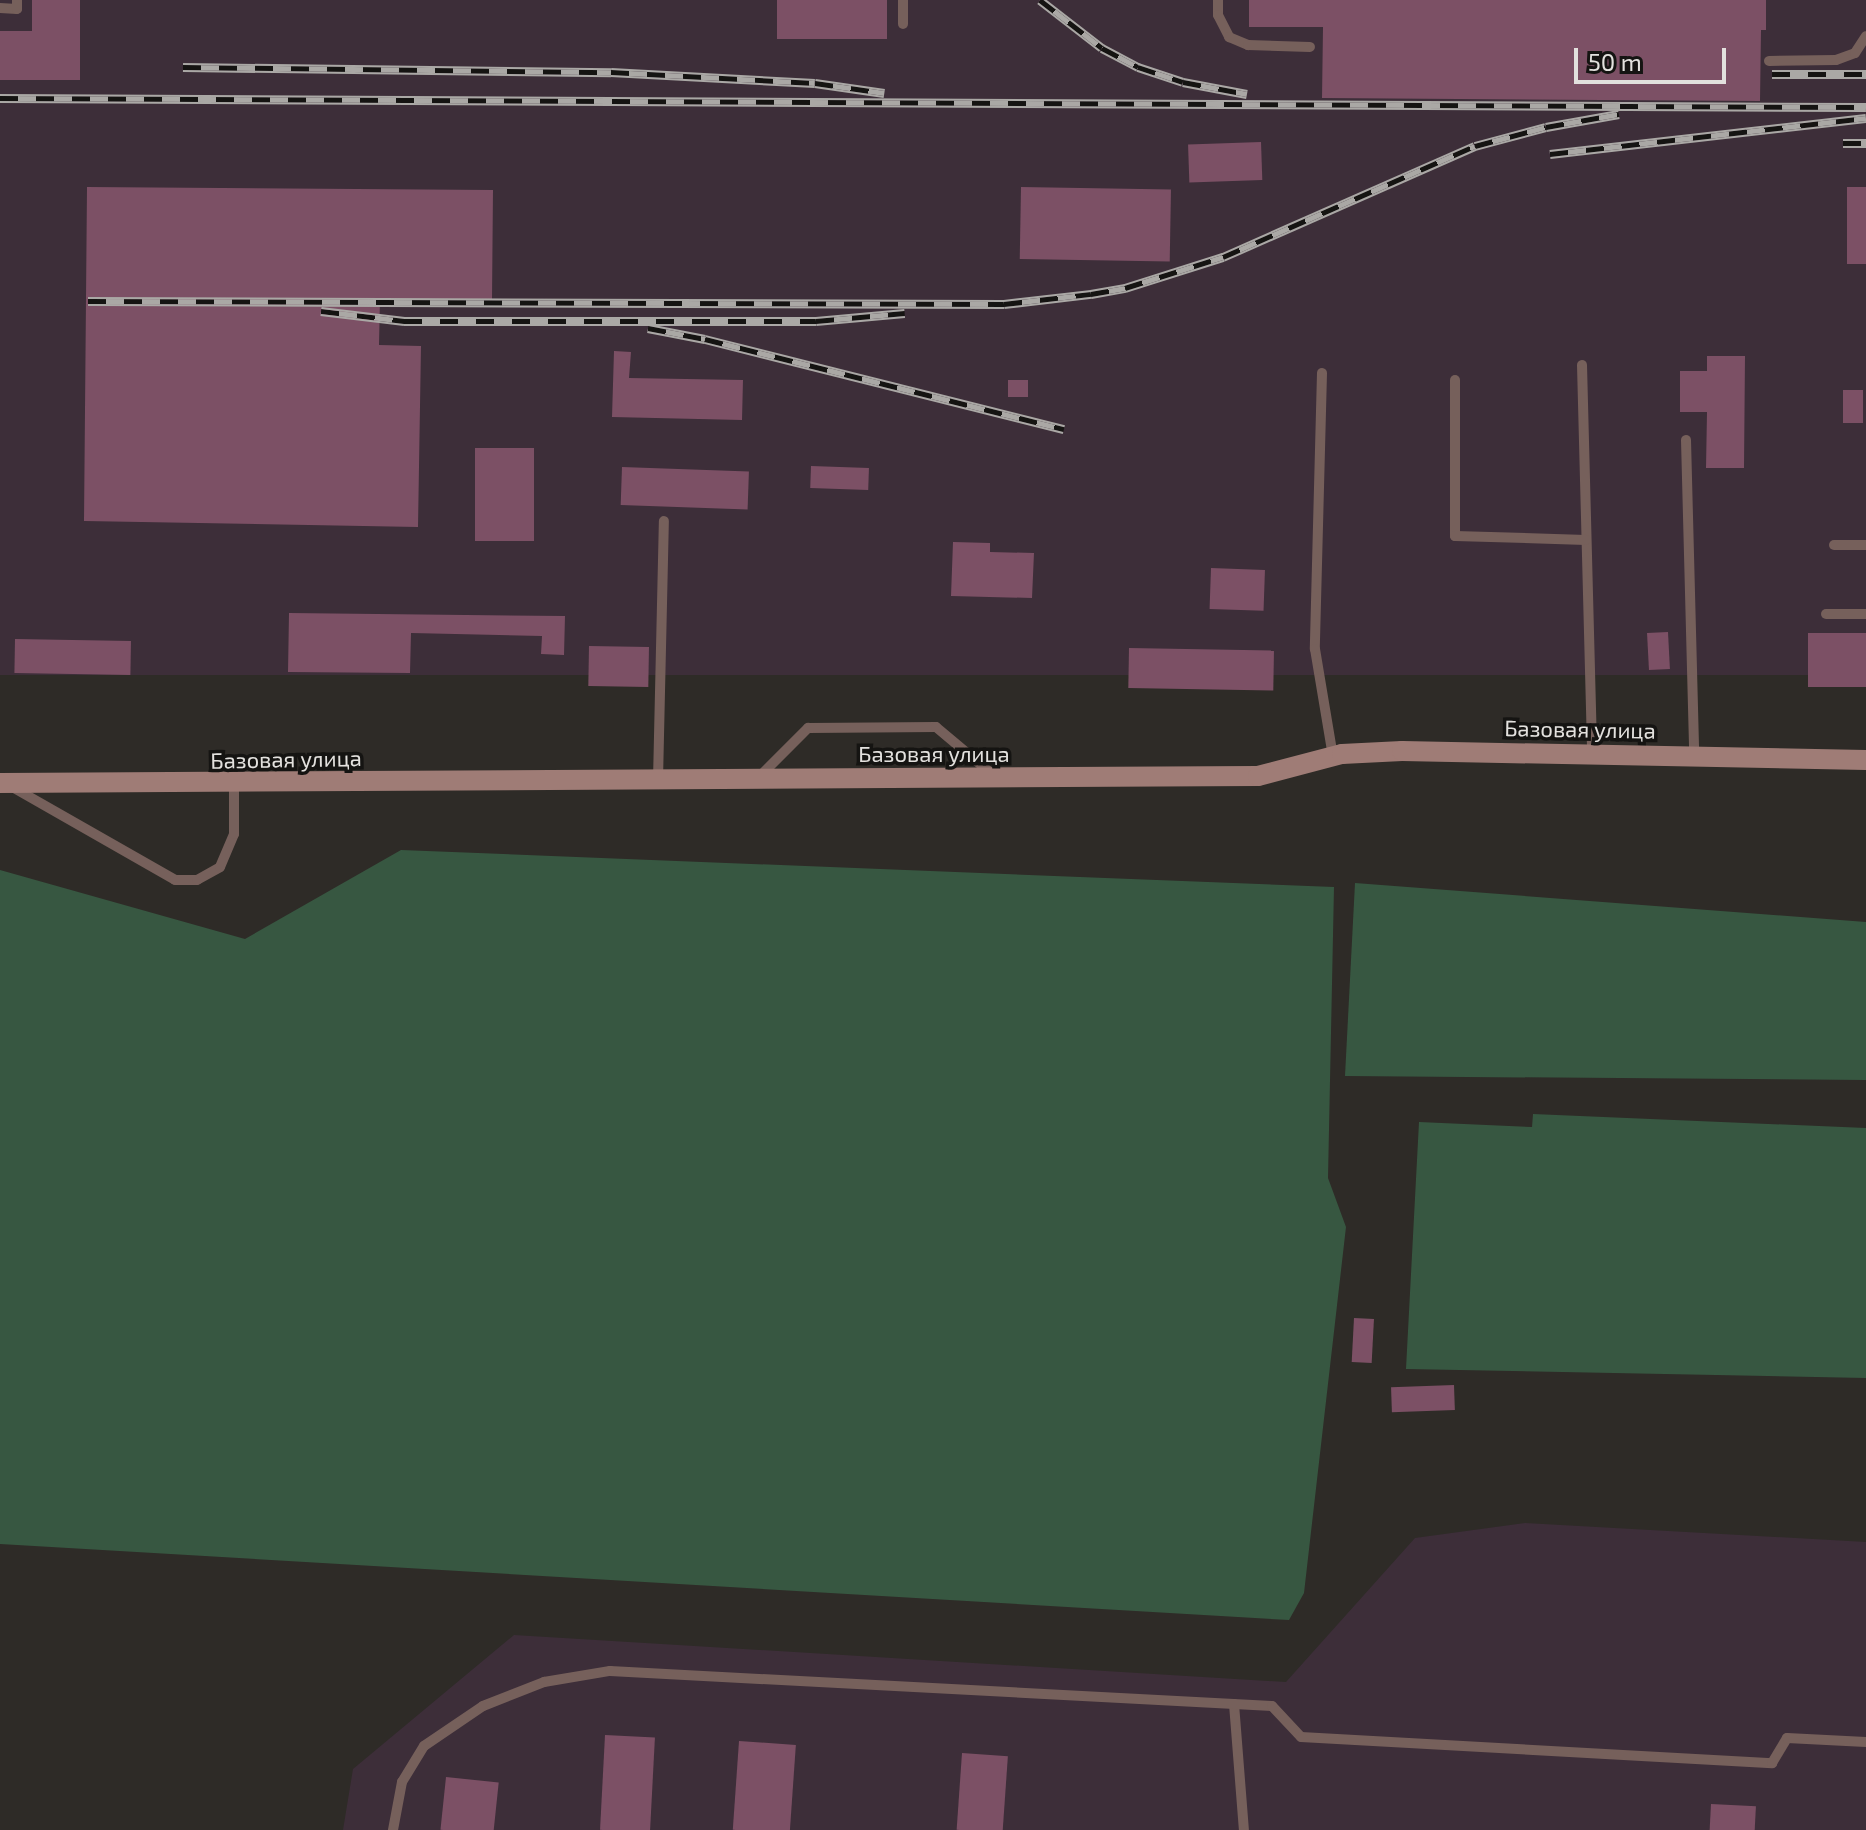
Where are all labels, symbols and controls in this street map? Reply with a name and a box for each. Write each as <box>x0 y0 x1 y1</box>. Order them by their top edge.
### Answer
scale bar <box>1578 32 1730 82</box>
text: 50 m <box>1588 47 1642 76</box>
street label: Базовая улица <box>1504 714 1656 744</box>
street label: Базовая улица <box>858 741 1010 767</box>
street label: Базовая улица <box>210 744 362 774</box>

